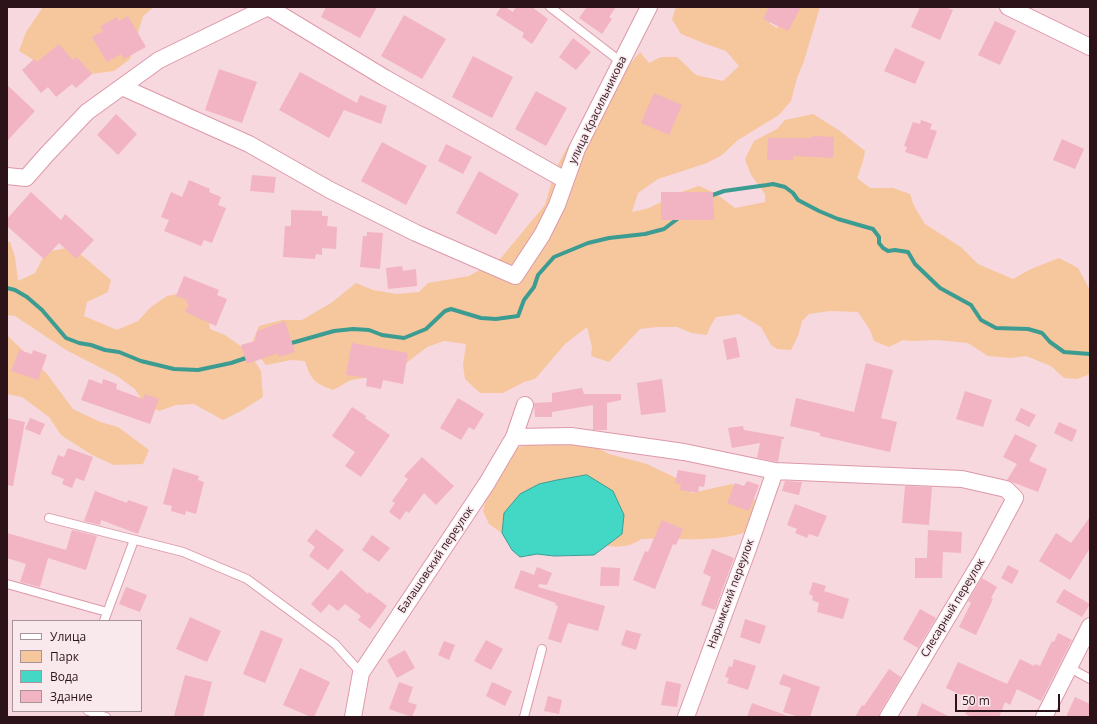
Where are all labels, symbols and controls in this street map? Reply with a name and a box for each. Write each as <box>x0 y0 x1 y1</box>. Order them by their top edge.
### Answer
street label: улица Красильникова <box>566 54 630 166</box>
street label: Балашовский переулок <box>395 504 477 616</box>
street label: Нарымский переулок <box>705 538 757 650</box>
street label: Слесарный переулок <box>918 556 988 660</box>
legend <box>12 620 142 712</box>
text: Улица <box>50 628 86 645</box>
text: Парк <box>50 648 79 665</box>
text: Вода <box>50 668 79 685</box>
scale bar <box>957 686 1062 712</box>
text: Здание <box>50 688 93 705</box>
text: 50 m <box>962 692 990 709</box>

